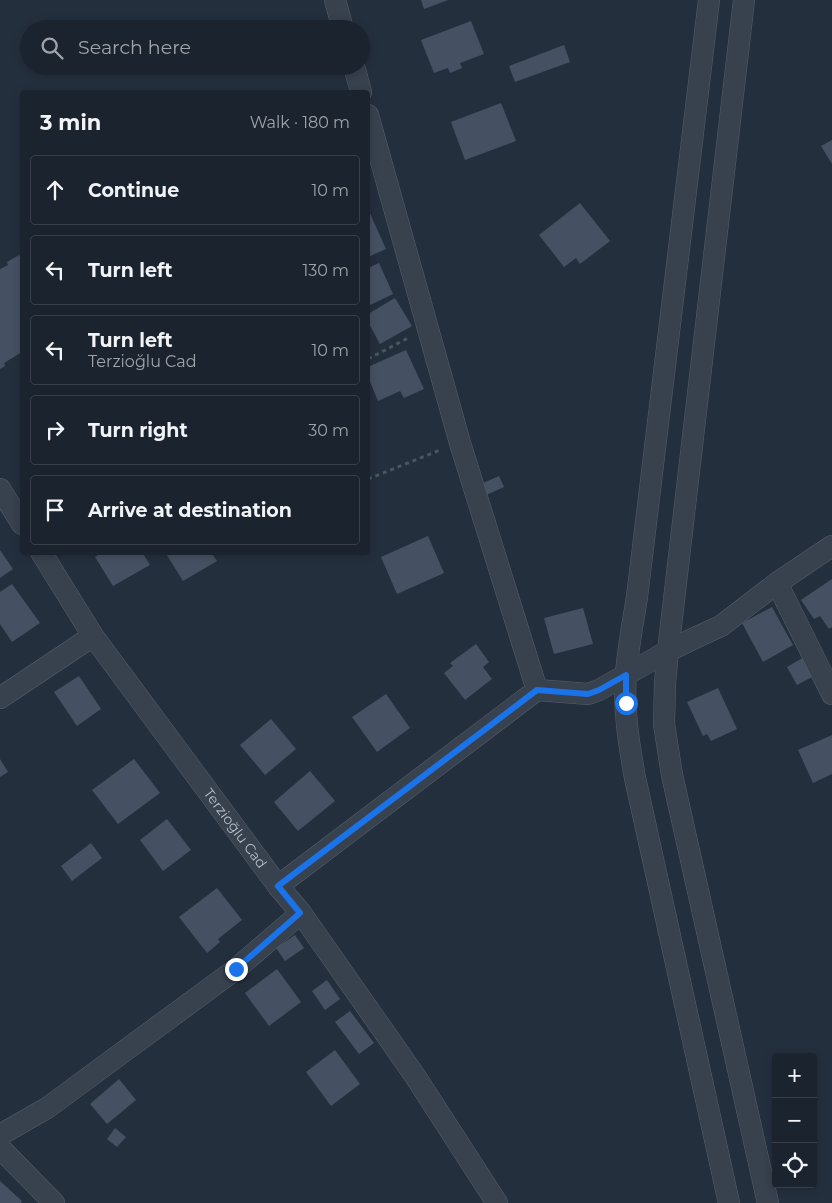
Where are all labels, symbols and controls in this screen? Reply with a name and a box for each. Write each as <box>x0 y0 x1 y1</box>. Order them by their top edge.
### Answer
search box <box>20 20 370 75</box>
icon: search <box>38 34 66 62</box>
text: Search here <box>78 36 191 59</box>
text: 3 min <box>40 110 101 135</box>
text: Walk · 180 m <box>250 113 350 132</box>
icon: ahead <box>41 176 69 204</box>
text: Continue <box>88 179 179 202</box>
text: 10 m <box>311 181 349 200</box>
icon: left <box>41 256 69 284</box>
text: Turn left <box>88 259 173 282</box>
text: 130 m <box>302 261 349 280</box>
text: Turn left <box>88 329 173 352</box>
icon: left <box>41 336 69 364</box>
text: 10 m <box>311 341 349 360</box>
text: Terzioğlu Cad <box>88 352 197 371</box>
icon: right <box>41 416 69 444</box>
text: Turn right <box>88 419 188 442</box>
text: 30 m <box>308 421 349 440</box>
icon: arrive <box>41 496 69 524</box>
text: Arrive at destination <box>88 499 292 522</box>
route start <box>615 692 638 715</box>
street label: Terzioğlu Cad <box>200 785 271 872</box>
route end <box>225 958 248 981</box>
map controls <box>772 1053 817 1188</box>
button: + <box>772 1053 817 1098</box>
button: − <box>772 1098 817 1143</box>
button: locate <box>772 1143 817 1188</box>

